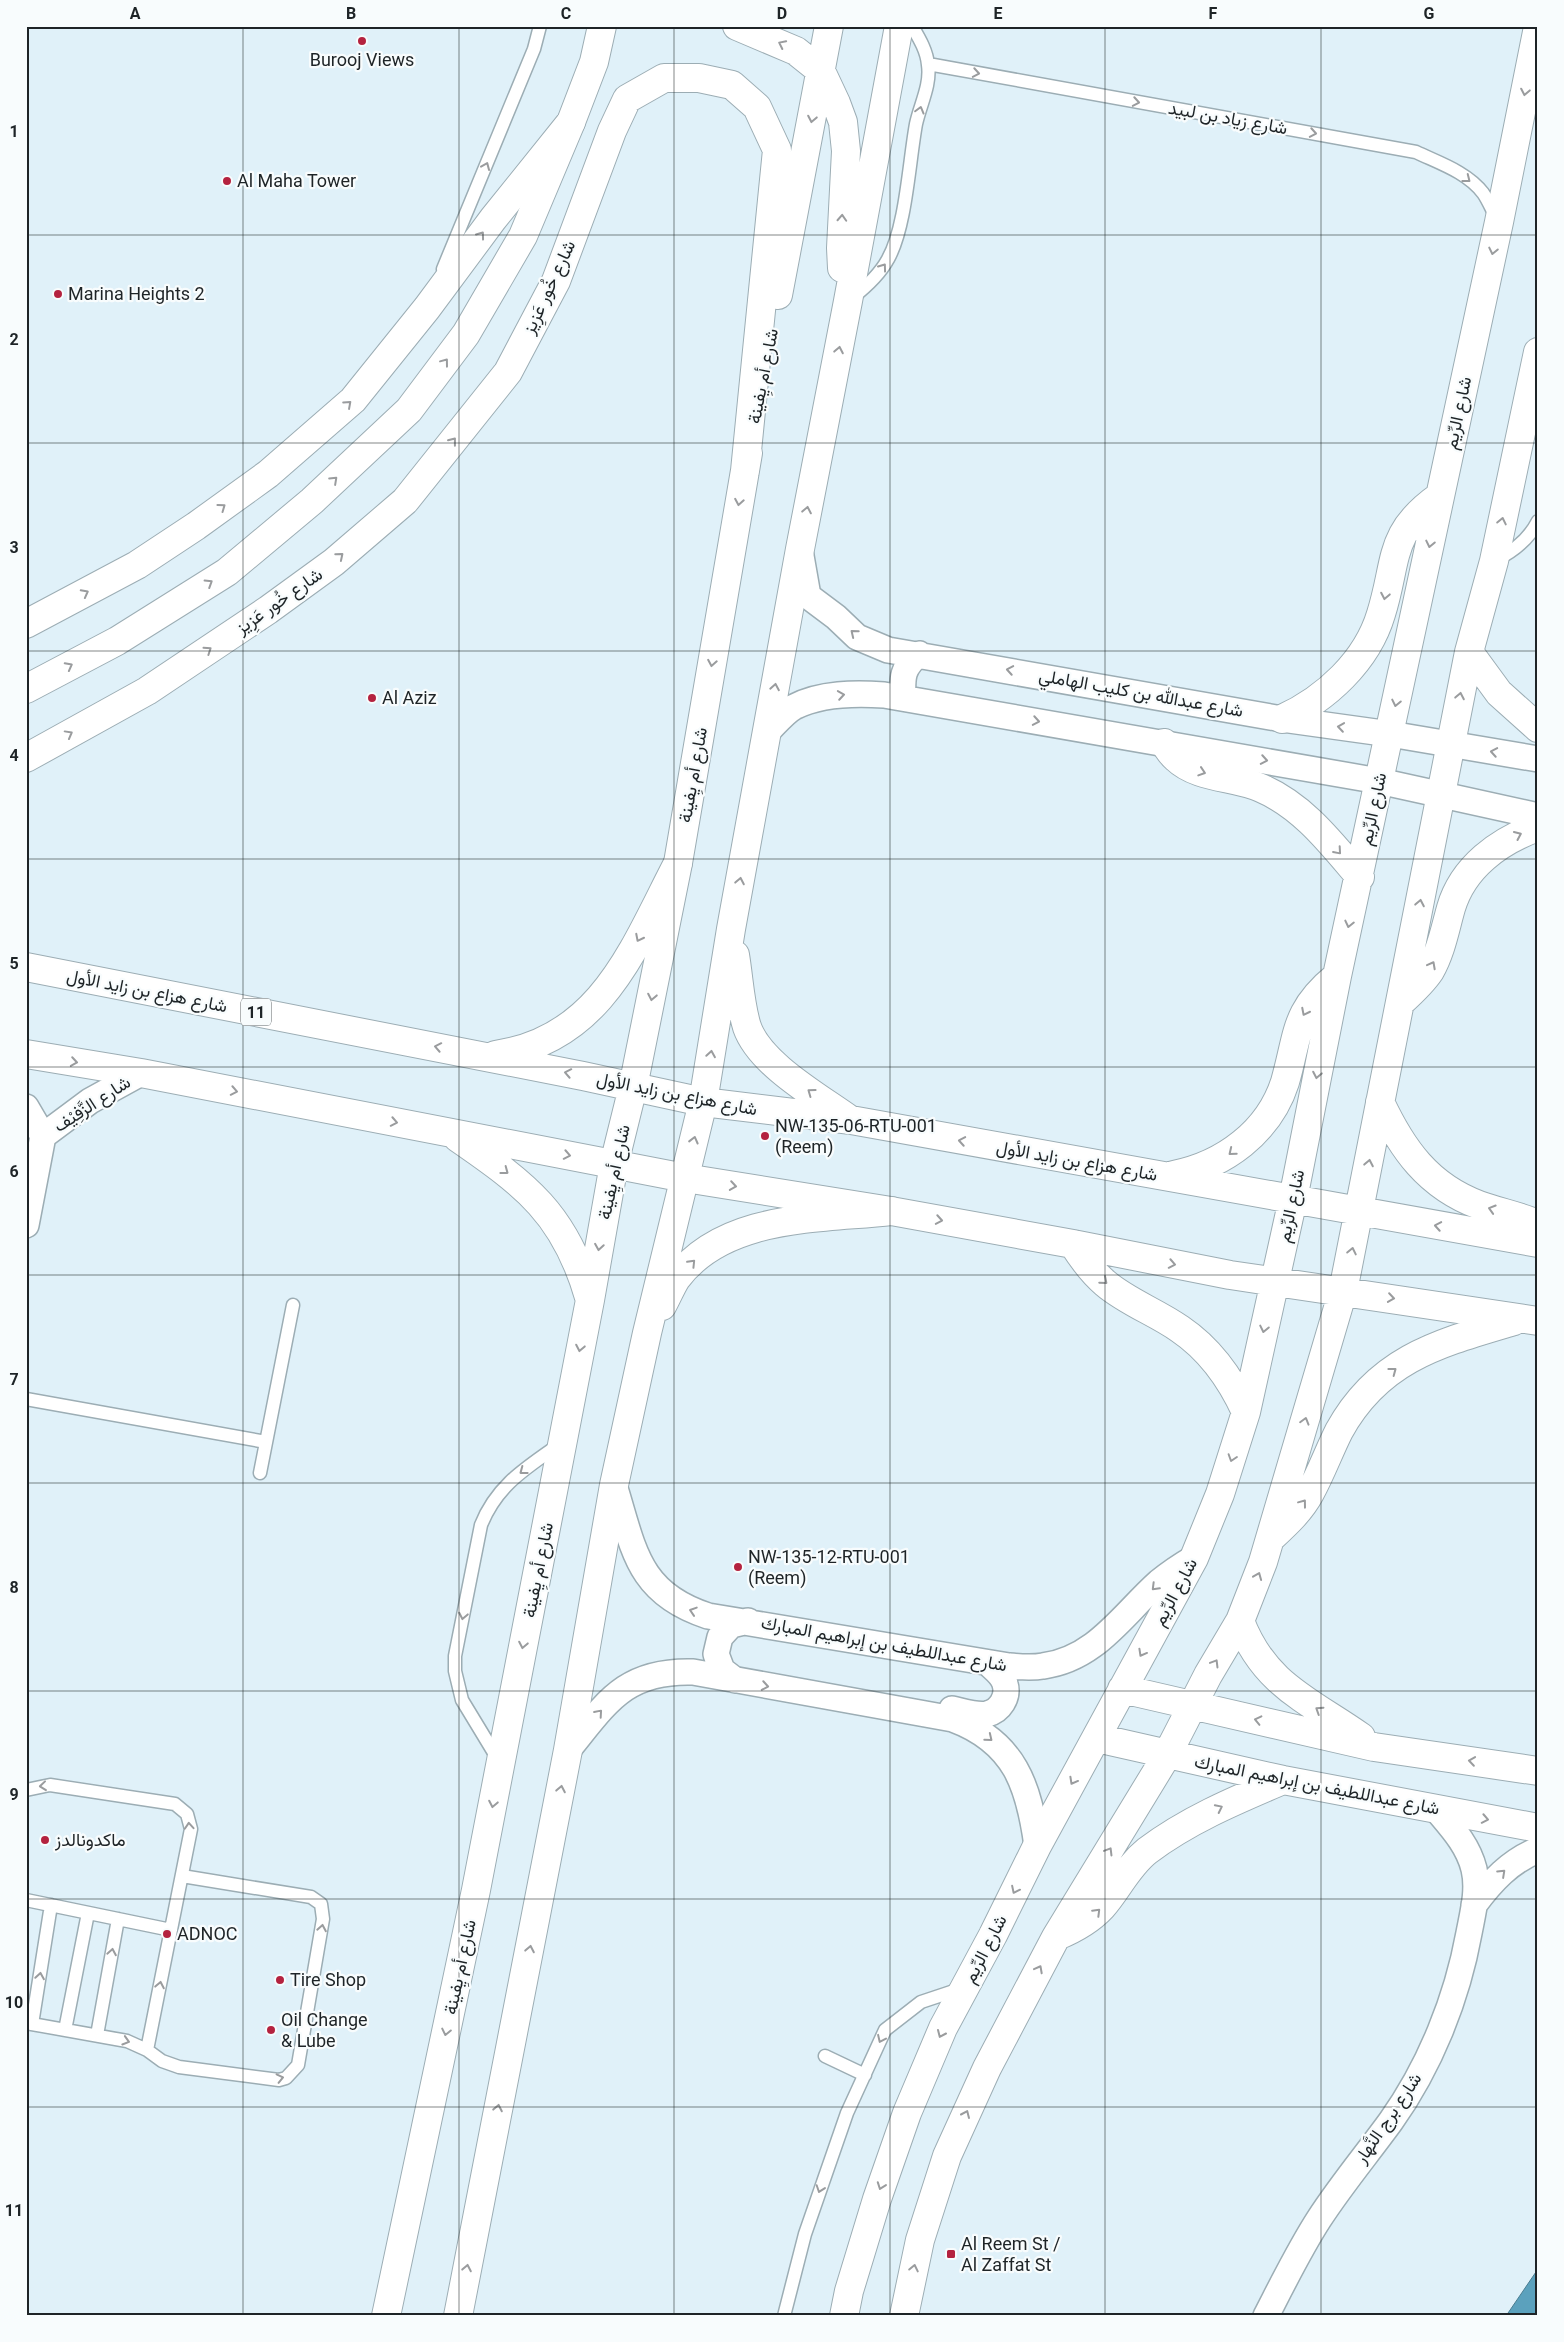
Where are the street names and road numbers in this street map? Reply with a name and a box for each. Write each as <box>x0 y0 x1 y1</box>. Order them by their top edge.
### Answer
street label: شارع زياد بن لبيد <box>1167 97 1289 140</box>
street label: شارع خُور عَزِيز <box>517 237 583 340</box>
street label: شارع أم يِفينة <box>743 327 786 426</box>
street label: شارع الرِّيم <box>1440 375 1477 452</box>
street label: شارع خُور عَزِيز <box>230 563 328 642</box>
street label: شارع عبدالله بن كليب الهاملي <box>1036 664 1245 726</box>
street label: شارع أم يِفينة <box>674 726 715 825</box>
street label: شارع الرِّيم <box>1355 771 1392 848</box>
street label: شارع هزاع بن زايد الأول <box>65 965 229 1018</box>
road number: 11 <box>241 999 271 1026</box>
street label: شارع هزاع بن زايد الأول <box>595 1068 759 1121</box>
street label: شارع الزَّفِيْف <box>49 1071 135 1138</box>
street label: شارع أم يِفينة <box>593 1123 638 1222</box>
street label: شارع هزاع بن زايد الأول <box>995 1136 1159 1187</box>
street label: شارع الرِّيم <box>1273 1168 1310 1245</box>
street label: شارع أم يِفينة <box>518 1521 561 1620</box>
street label: شارع الرِّيم <box>1148 1554 1203 1630</box>
street label: شارع عبداللطيف بن إبراهيم المبارك <box>759 1612 1009 1677</box>
street label: شارع عبداللطيف بن إبراهيم المبارك <box>1192 1750 1441 1821</box>
street label: شارع الرِّيم <box>958 1911 1012 1987</box>
street label: شارع أم يِفينة <box>439 1918 484 2017</box>
street label: شارع برج النَّهار <box>1349 2068 1427 2169</box>

